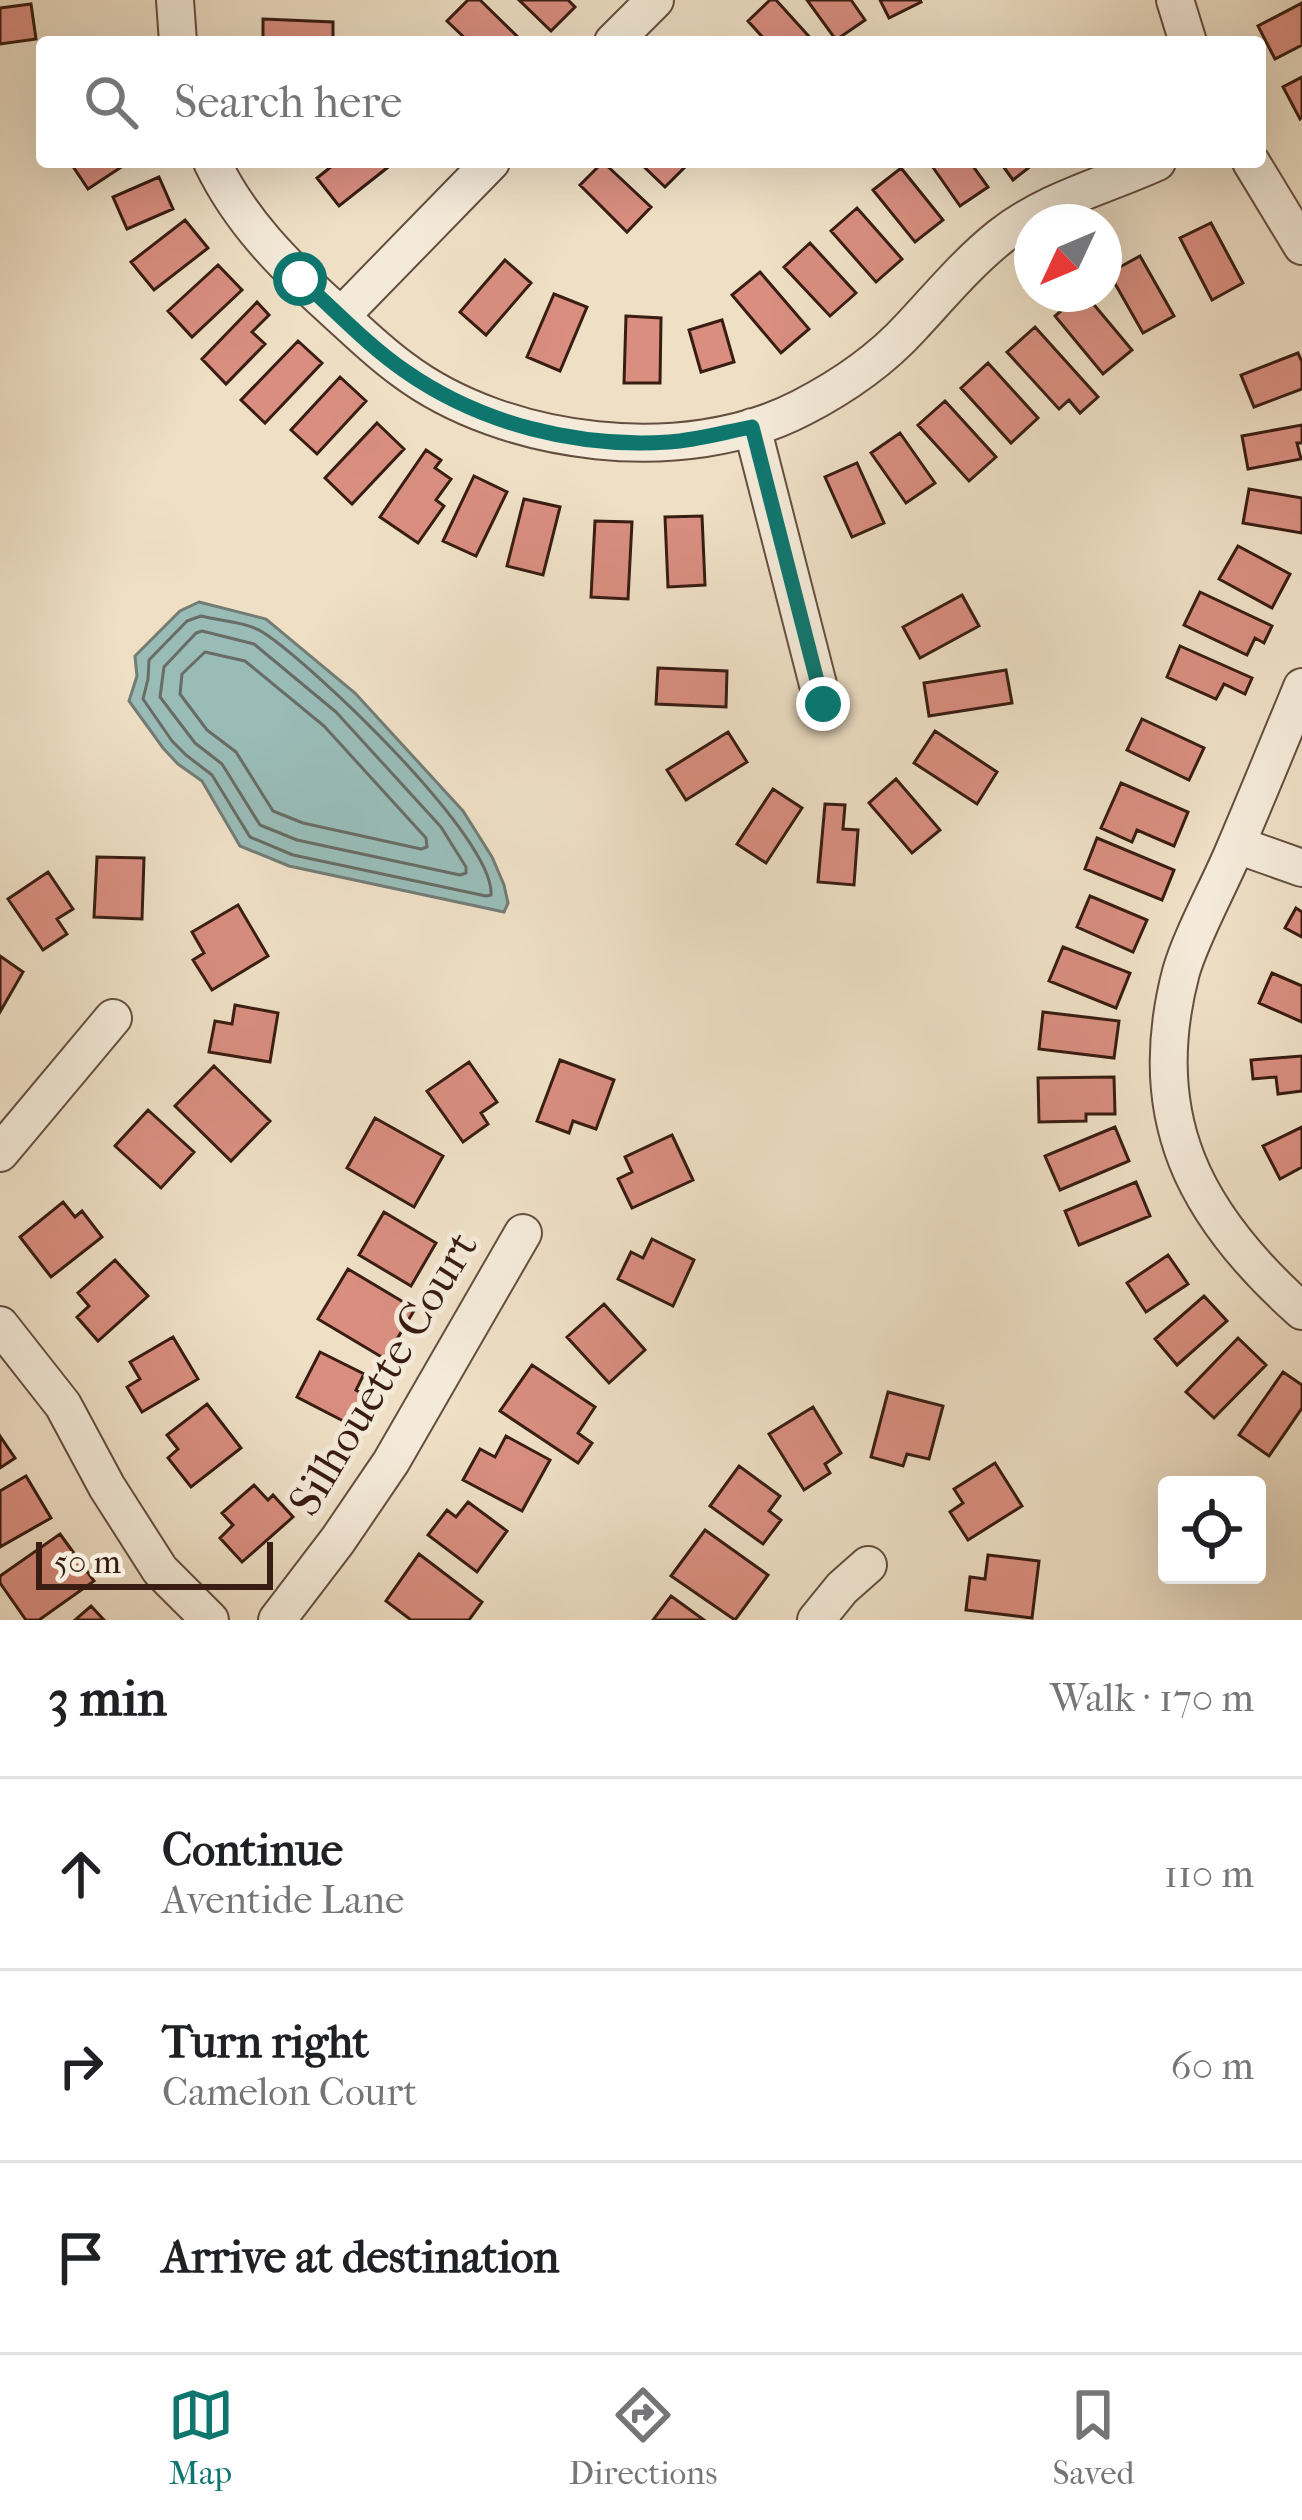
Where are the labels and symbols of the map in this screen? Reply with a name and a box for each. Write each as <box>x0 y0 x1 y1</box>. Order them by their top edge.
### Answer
north arrow <box>1014 204 1122 312</box>
route start <box>273 252 327 306</box>
route end <box>796 677 850 731</box>
street label: Silhouette Court <box>278 1222 489 1525</box>
scale bar <box>36 1536 273 1589</box>

